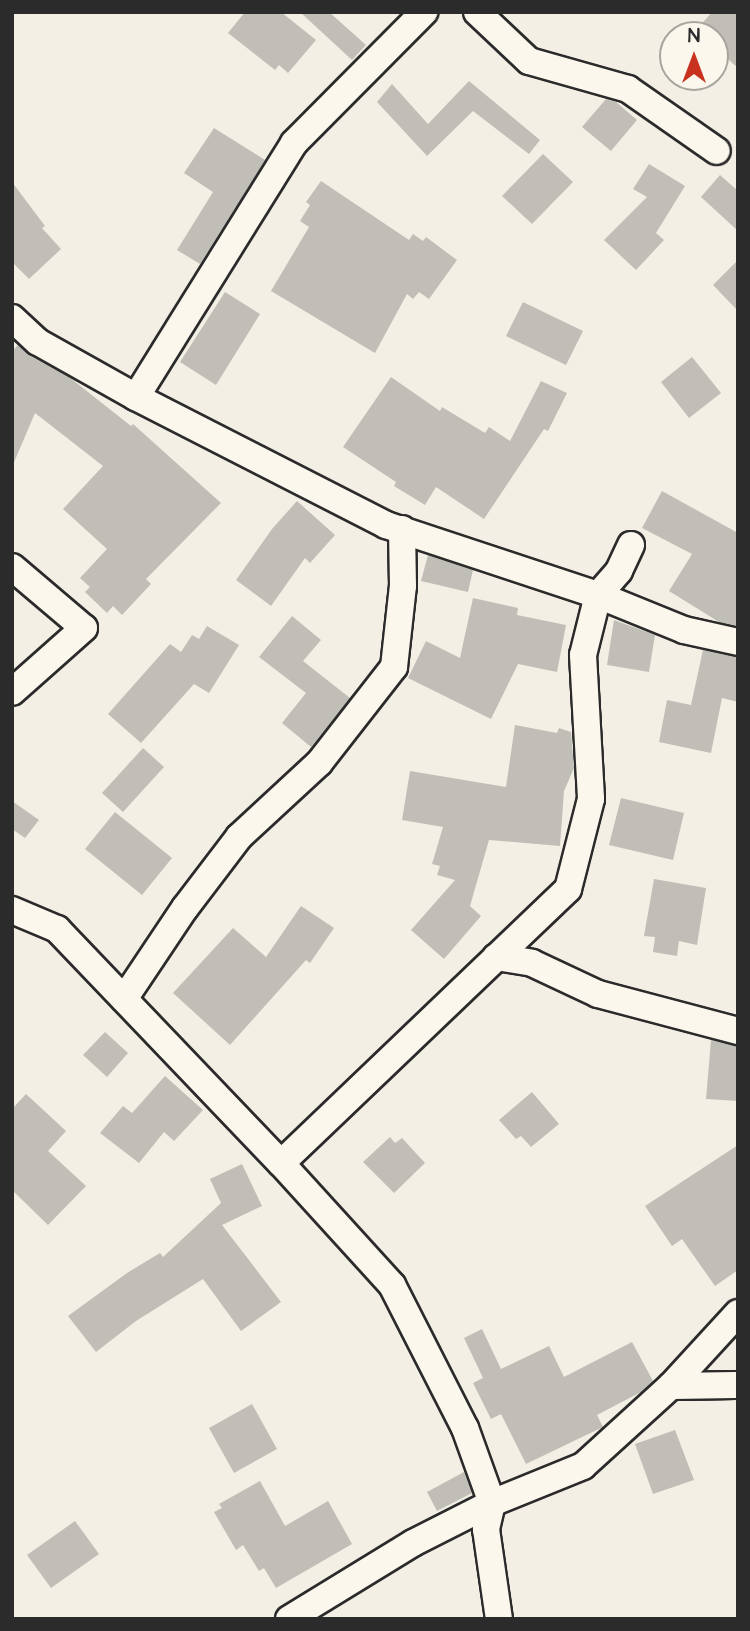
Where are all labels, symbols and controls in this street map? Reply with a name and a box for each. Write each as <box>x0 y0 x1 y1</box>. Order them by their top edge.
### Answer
north arrow <box>659 21 729 91</box>
text: N <box>688 23 700 50</box>

